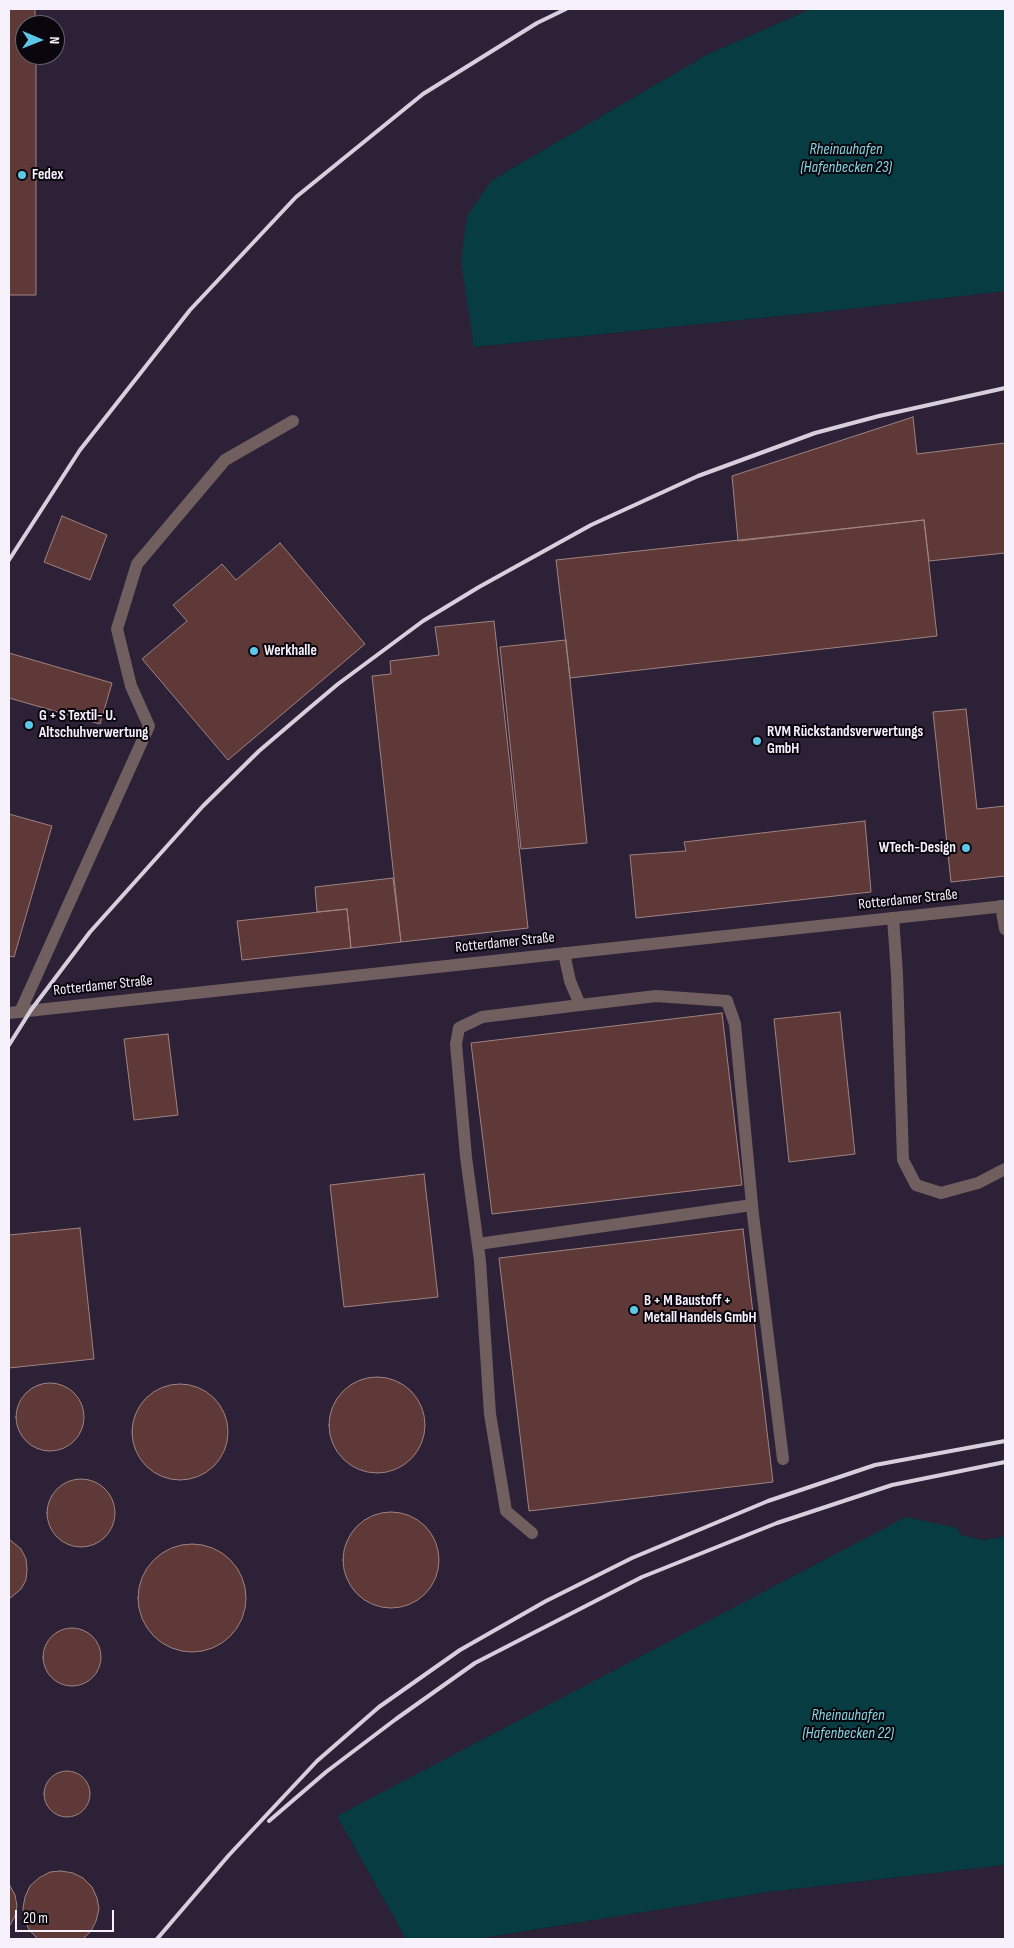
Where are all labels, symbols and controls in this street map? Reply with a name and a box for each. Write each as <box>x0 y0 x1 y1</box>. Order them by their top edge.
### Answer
north arrow <box>15 15 65 65</box>
text: N <box>46 36 63 44</box>
water label: Rheinauhafen (Hafenbecken 23) <box>800 140 892 178</box>
place label: Fedex <box>32 166 63 184</box>
marker: Fedex <box>16 169 28 181</box>
place label: Werkhalle <box>264 642 317 660</box>
marker: Werkhalle <box>248 645 260 657</box>
place label: G + S Textil- U. Altschuhverwertung <box>39 707 148 742</box>
marker: G + S Textil- U. Altschuhverwertung <box>23 719 35 731</box>
place label: RVM Rückstandsverwertungs GmbH <box>767 723 923 758</box>
marker: RVM Rückstandsverwertungs GmbH <box>751 735 763 747</box>
place label: WTech-Design <box>879 839 956 857</box>
marker: WTech-Design <box>960 842 972 854</box>
street label: Rotterdamer Straße <box>858 886 958 914</box>
street label: Rotterdamer Straße <box>455 929 555 957</box>
street label: Rotterdamer Straße <box>53 972 153 1000</box>
place label: B + M Baustoff + Metall Handels GmbH <box>644 1292 757 1327</box>
marker: B + M Baustoff + Metall Handels GmbH <box>628 1304 640 1316</box>
water label: Rheinauhafen (Hafenbecken 22) <box>802 1706 894 1744</box>
scale bar <box>18 1900 116 1932</box>
text: 20 m <box>23 1909 48 1928</box>

